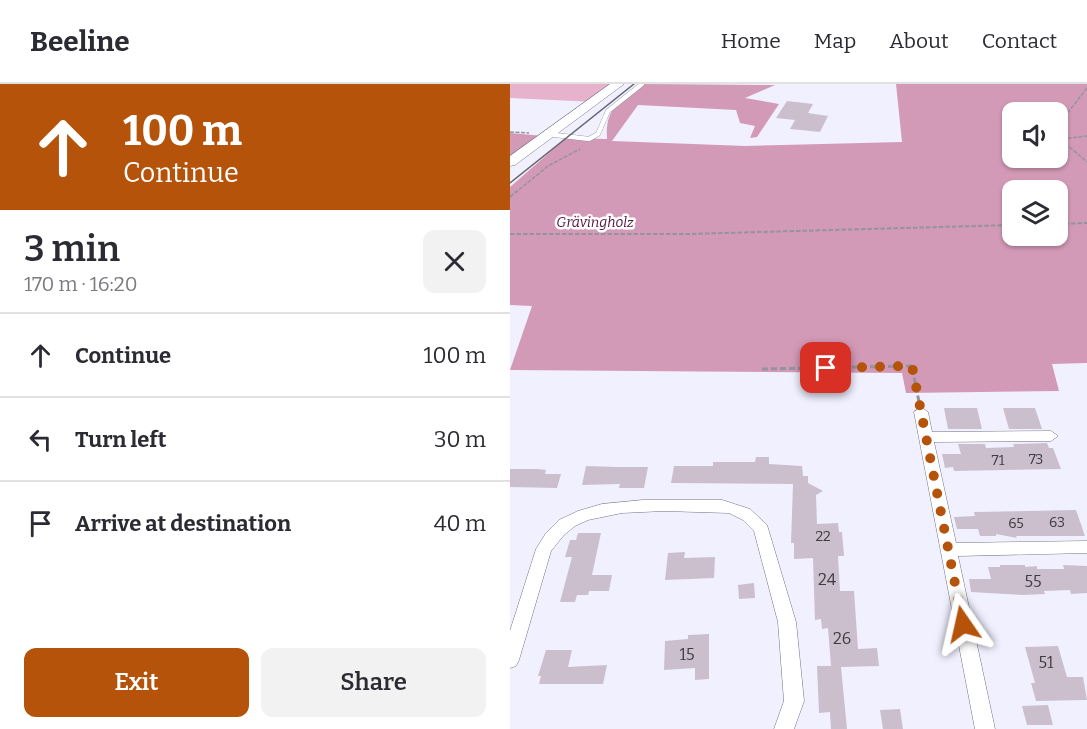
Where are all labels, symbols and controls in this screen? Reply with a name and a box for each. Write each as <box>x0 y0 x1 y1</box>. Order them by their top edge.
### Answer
text: Beeline <box>30 25 130 58</box>
text: Home <box>721 28 781 54</box>
text: Map <box>814 28 856 54</box>
text: About <box>889 28 949 54</box>
text: Contact <box>982 28 1057 54</box>
map controls <box>1002 102 1068 246</box>
button: sound <box>1002 102 1068 168</box>
text: 100 m <box>123 106 242 156</box>
icon: ahead <box>24 108 102 186</box>
text: Continue <box>123 157 239 189</box>
button: layers <box>1002 180 1068 246</box>
park label: Grävingholz <box>556 214 634 231</box>
text: 3 min <box>24 227 120 271</box>
button: close <box>423 230 486 293</box>
text: 170 m · 16:20 <box>24 272 138 296</box>
icon: ahead <box>24 339 57 372</box>
text: Continue <box>75 342 171 369</box>
text: 100 m <box>423 342 486 369</box>
pin <box>800 342 851 393</box>
icon: arrive <box>809 351 842 384</box>
icon: left <box>24 423 57 456</box>
text: Turn left <box>75 426 167 453</box>
text: 30 m <box>434 426 486 453</box>
house number: 73 <box>1029 451 1043 468</box>
house number: 71 <box>992 452 1005 469</box>
icon: arrive <box>24 507 57 540</box>
text: Arrive at destination <box>75 510 291 537</box>
text: 40 m <box>434 510 486 537</box>
house number: 63 <box>1049 514 1065 531</box>
house number: 65 <box>1008 515 1024 532</box>
house number: 22 <box>815 528 831 545</box>
house number: 24 <box>818 570 837 589</box>
house number: 55 <box>1024 572 1042 591</box>
position arrow <box>931 592 995 656</box>
house number: 26 <box>833 629 851 648</box>
house number: 15 <box>679 645 695 664</box>
button: Exit <box>24 648 249 717</box>
button: Share <box>261 648 486 717</box>
house number: 51 <box>1039 653 1054 672</box>

